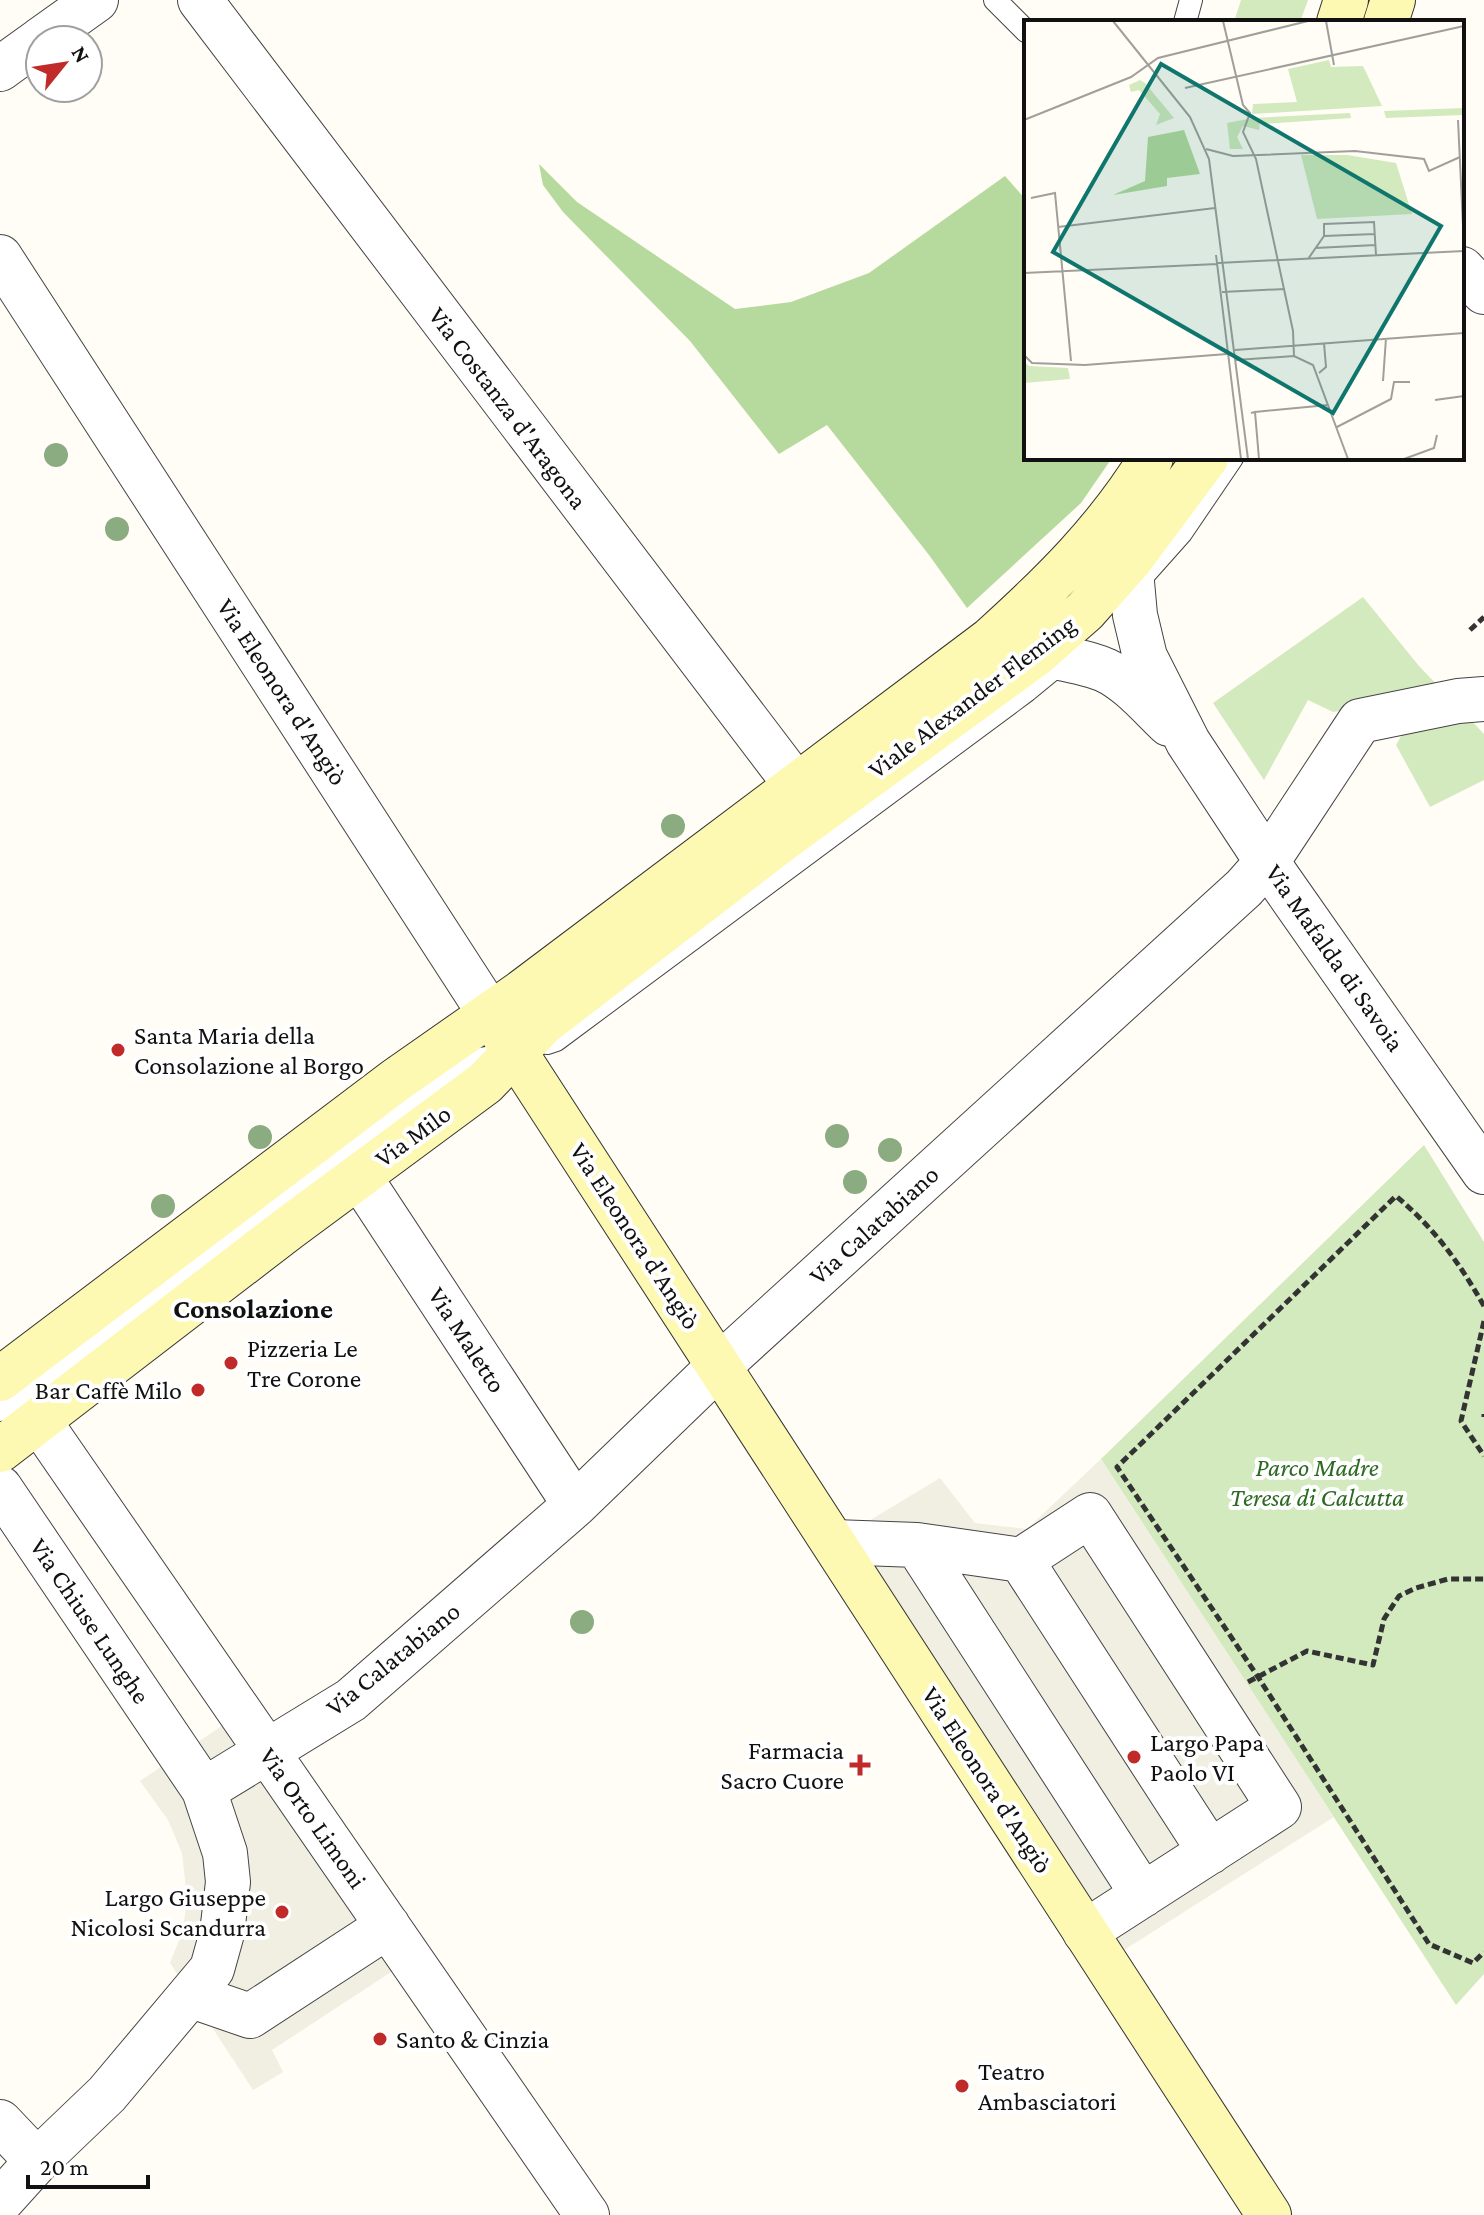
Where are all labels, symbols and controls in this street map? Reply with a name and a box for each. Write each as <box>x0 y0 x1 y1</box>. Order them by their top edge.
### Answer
inset map <box>1024 20 1464 460</box>
north arrow <box>24 24 104 104</box>
text: N <box>66 42 95 67</box>
street label: Via Costanza d'Aragona <box>423 301 593 515</box>
street label: Via Eleonora d'Angiò <box>211 593 353 791</box>
street label: Viale Alexander Fleming <box>863 609 1082 784</box>
street label: Via Mafalda di Savoia <box>1260 859 1410 1057</box>
place label: Santa Maria della Consolazione al Borgo <box>134 1021 364 1080</box>
marker: Santa Maria della Consolazione al Borgo <box>109 1041 127 1059</box>
street label: Via Milo <box>370 1099 456 1173</box>
street label: Via Eleonora d'Angiò <box>564 1137 706 1335</box>
street label: Via Calatabiano <box>803 1159 945 1291</box>
street label: Via Maletto <box>422 1282 512 1398</box>
district label: Consolazione <box>173 1293 333 1324</box>
place label: Pizzeria Le Tre Corone <box>247 1334 361 1393</box>
marker: Pizzeria Le Tre Corone <box>222 1354 240 1372</box>
place label: Bar Caffè Milo <box>35 1376 182 1405</box>
marker: Bar Caffè Milo <box>189 1381 207 1399</box>
park label: Parco Madre Teresa di Calcutta <box>1230 1453 1404 1512</box>
street label: Via Chiuse Lunghe <box>24 1533 156 1709</box>
street label: Via Calatabiano <box>320 1596 466 1722</box>
street label: Via Eleonora d'Angiò <box>916 1681 1058 1879</box>
place label: Largo Papa Paolo VI <box>1150 1728 1264 1787</box>
place label: Farmacia Sacro Cuore <box>721 1736 844 1795</box>
street label: Via Orto Limoni <box>254 1742 372 1894</box>
marker: Largo Papa Paolo VI <box>1125 1748 1143 1766</box>
marker: Farmacia Sacro Cuore <box>851 1756 869 1774</box>
place label: Largo Giuseppe Nicolosi Scandurra <box>70 1883 266 1942</box>
marker: Largo Giuseppe Nicolosi Scandurra <box>273 1903 291 1921</box>
place label: Santo & Cinzia <box>396 2025 549 2054</box>
marker: Santo & Cinzia <box>371 2030 389 2048</box>
place label: Teatro Ambasciatori <box>978 2057 1116 2116</box>
marker: Teatro Ambasciatori <box>953 2077 971 2095</box>
scale bar <box>28 2139 148 2189</box>
text: 20 m <box>40 2153 89 2180</box>

